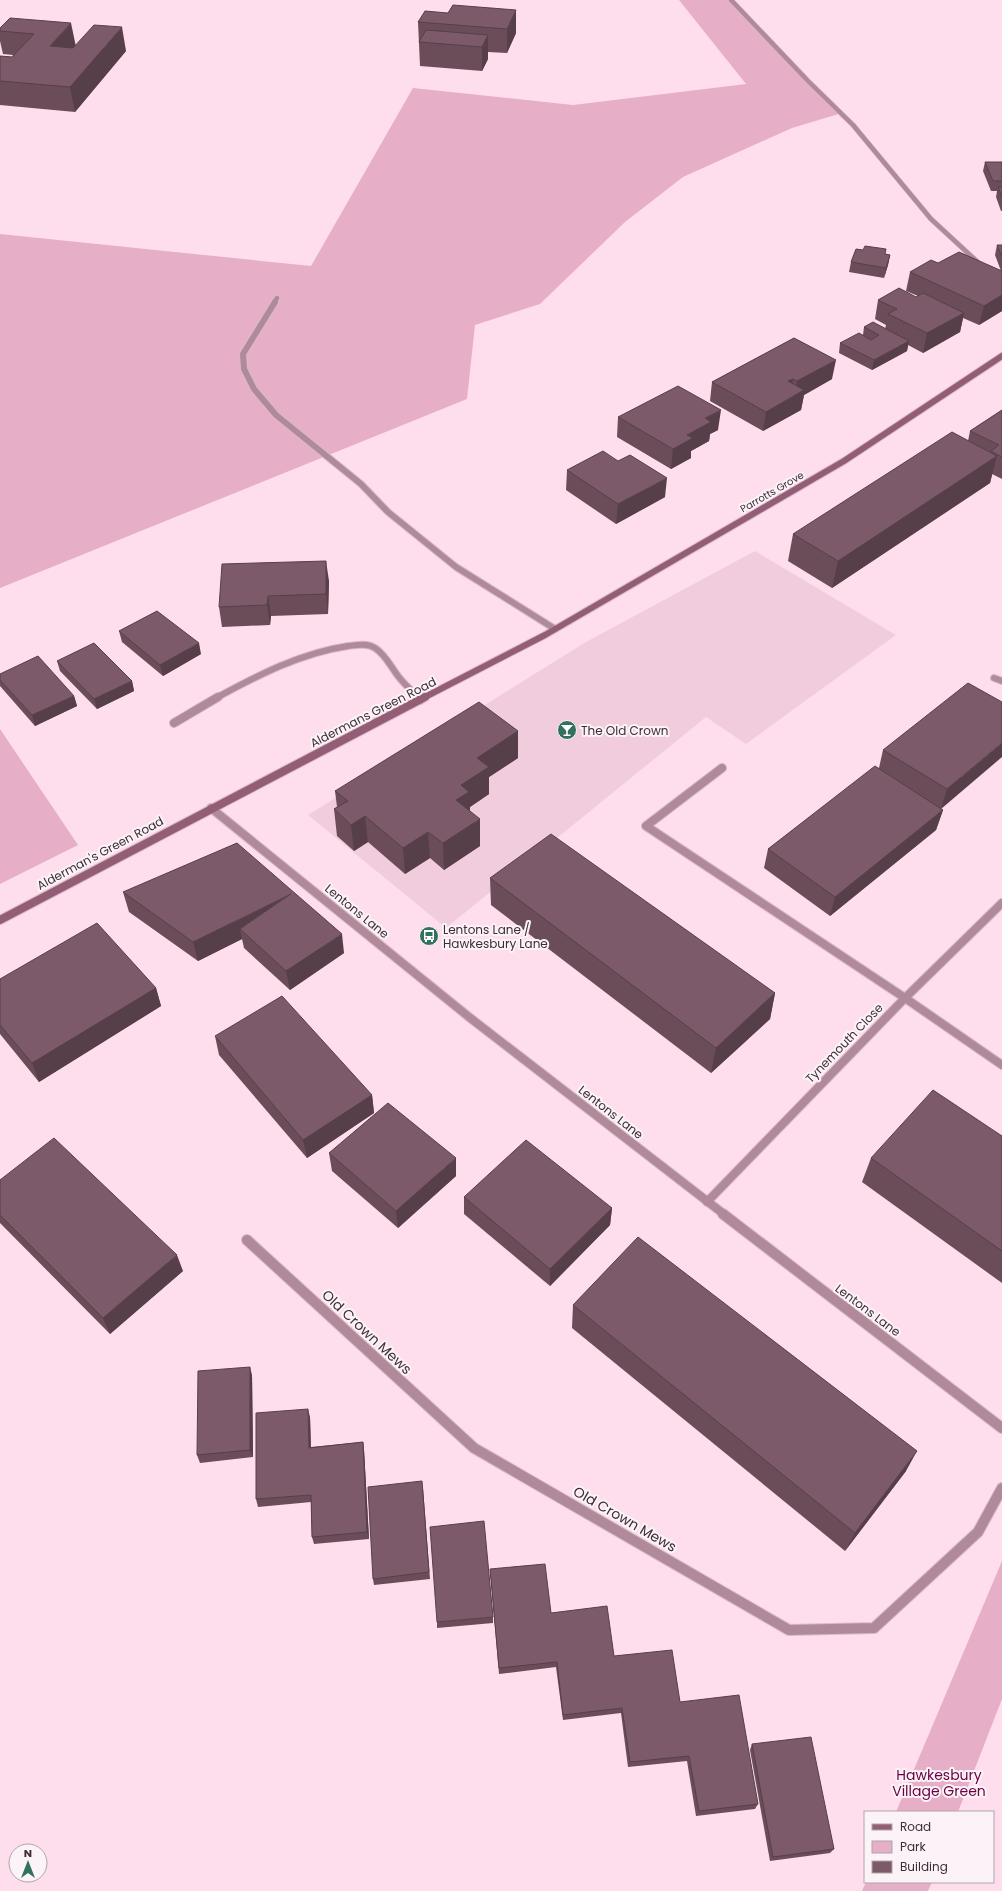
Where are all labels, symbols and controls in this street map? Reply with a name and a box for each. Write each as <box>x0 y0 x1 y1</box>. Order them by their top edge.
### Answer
street label: Parrotts Grove <box>737 468 807 516</box>
street label: Aldermans Green Road <box>307 673 439 751</box>
bar icon: The Old Crown <box>556 719 578 741</box>
place label: The Old Crown <box>581 722 668 739</box>
street label: Alderman's Green Road <box>34 812 166 894</box>
street label: Lentons Lane <box>321 880 393 942</box>
place label: Lentons Lane / Hawkesbury Lane <box>443 921 548 952</box>
bus stop icon: Lentons Lane / Hawkesbury Lane <box>418 925 440 947</box>
street label: Tynemouth Close <box>801 999 887 1087</box>
street label: Lentons Lane <box>575 1081 647 1143</box>
street label: Lentons Lane <box>832 1280 904 1340</box>
street label: Old Crown Mews <box>318 1285 416 1379</box>
street label: Old Crown Mews <box>570 1481 680 1557</box>
park label: Hawkesbury Village Green <box>892 1765 986 1801</box>
legend <box>864 1811 994 1883</box>
text: Road <box>900 1818 931 1835</box>
text: Park <box>900 1838 927 1855</box>
north arrow <box>8 1843 48 1883</box>
text: N <box>24 1845 32 1861</box>
text: Building <box>900 1858 948 1875</box>

